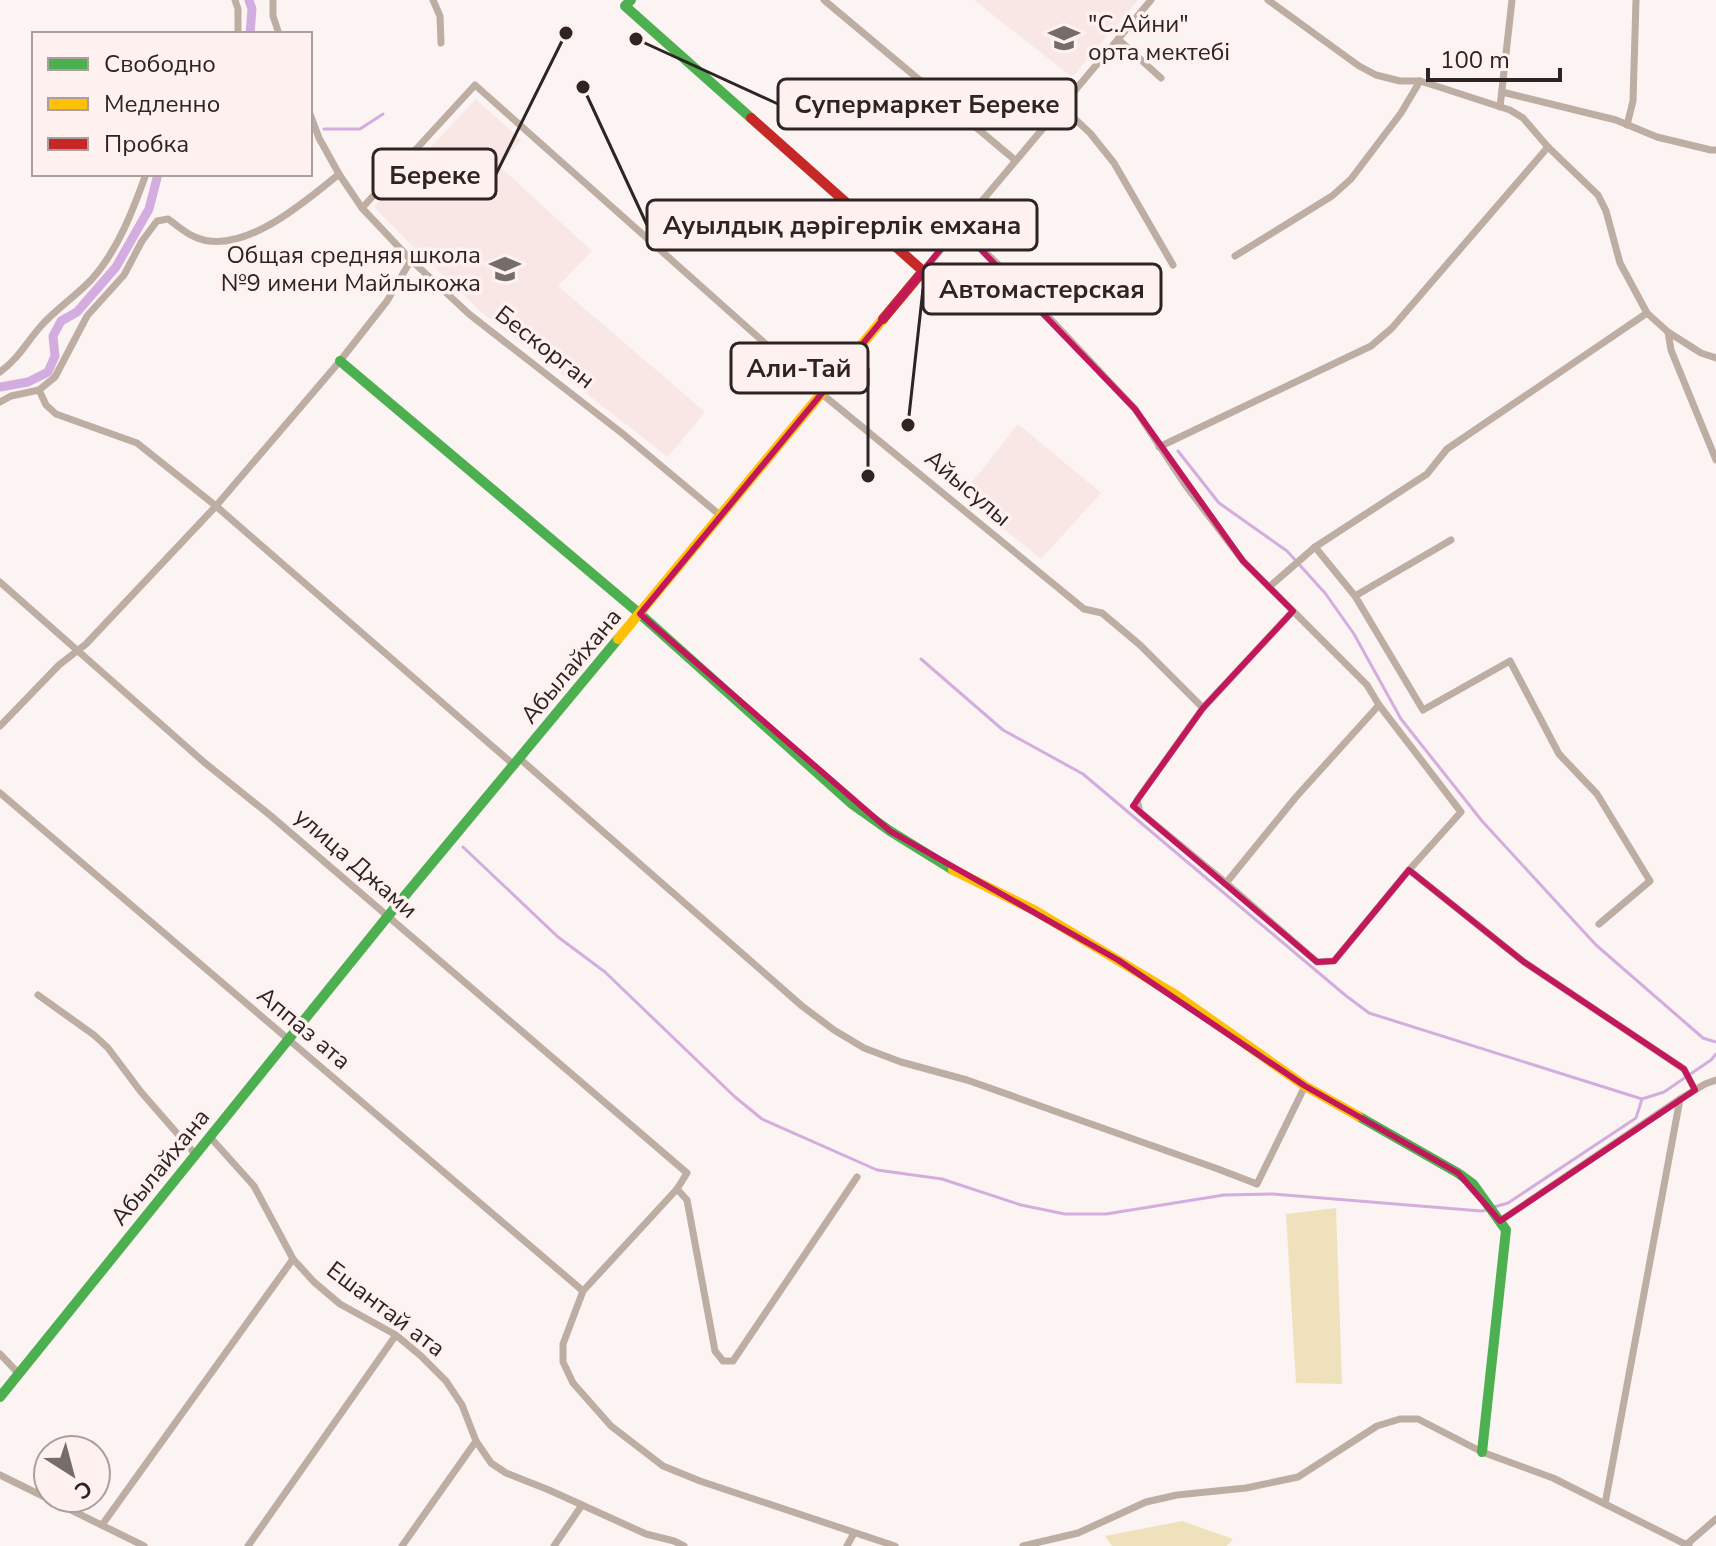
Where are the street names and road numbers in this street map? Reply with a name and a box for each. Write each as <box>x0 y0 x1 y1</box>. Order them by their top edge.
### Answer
street label: Бескорган <box>489 298 601 396</box>
street label: Айысулы <box>918 442 1018 534</box>
street label: Абылайхана <box>513 602 629 730</box>
street label: улица Джами <box>288 801 424 925</box>
street label: Аппаз ата <box>250 979 358 1077</box>
street label: Абылайхана <box>103 1102 217 1232</box>
street label: Ешантай ата <box>320 1254 452 1364</box>

